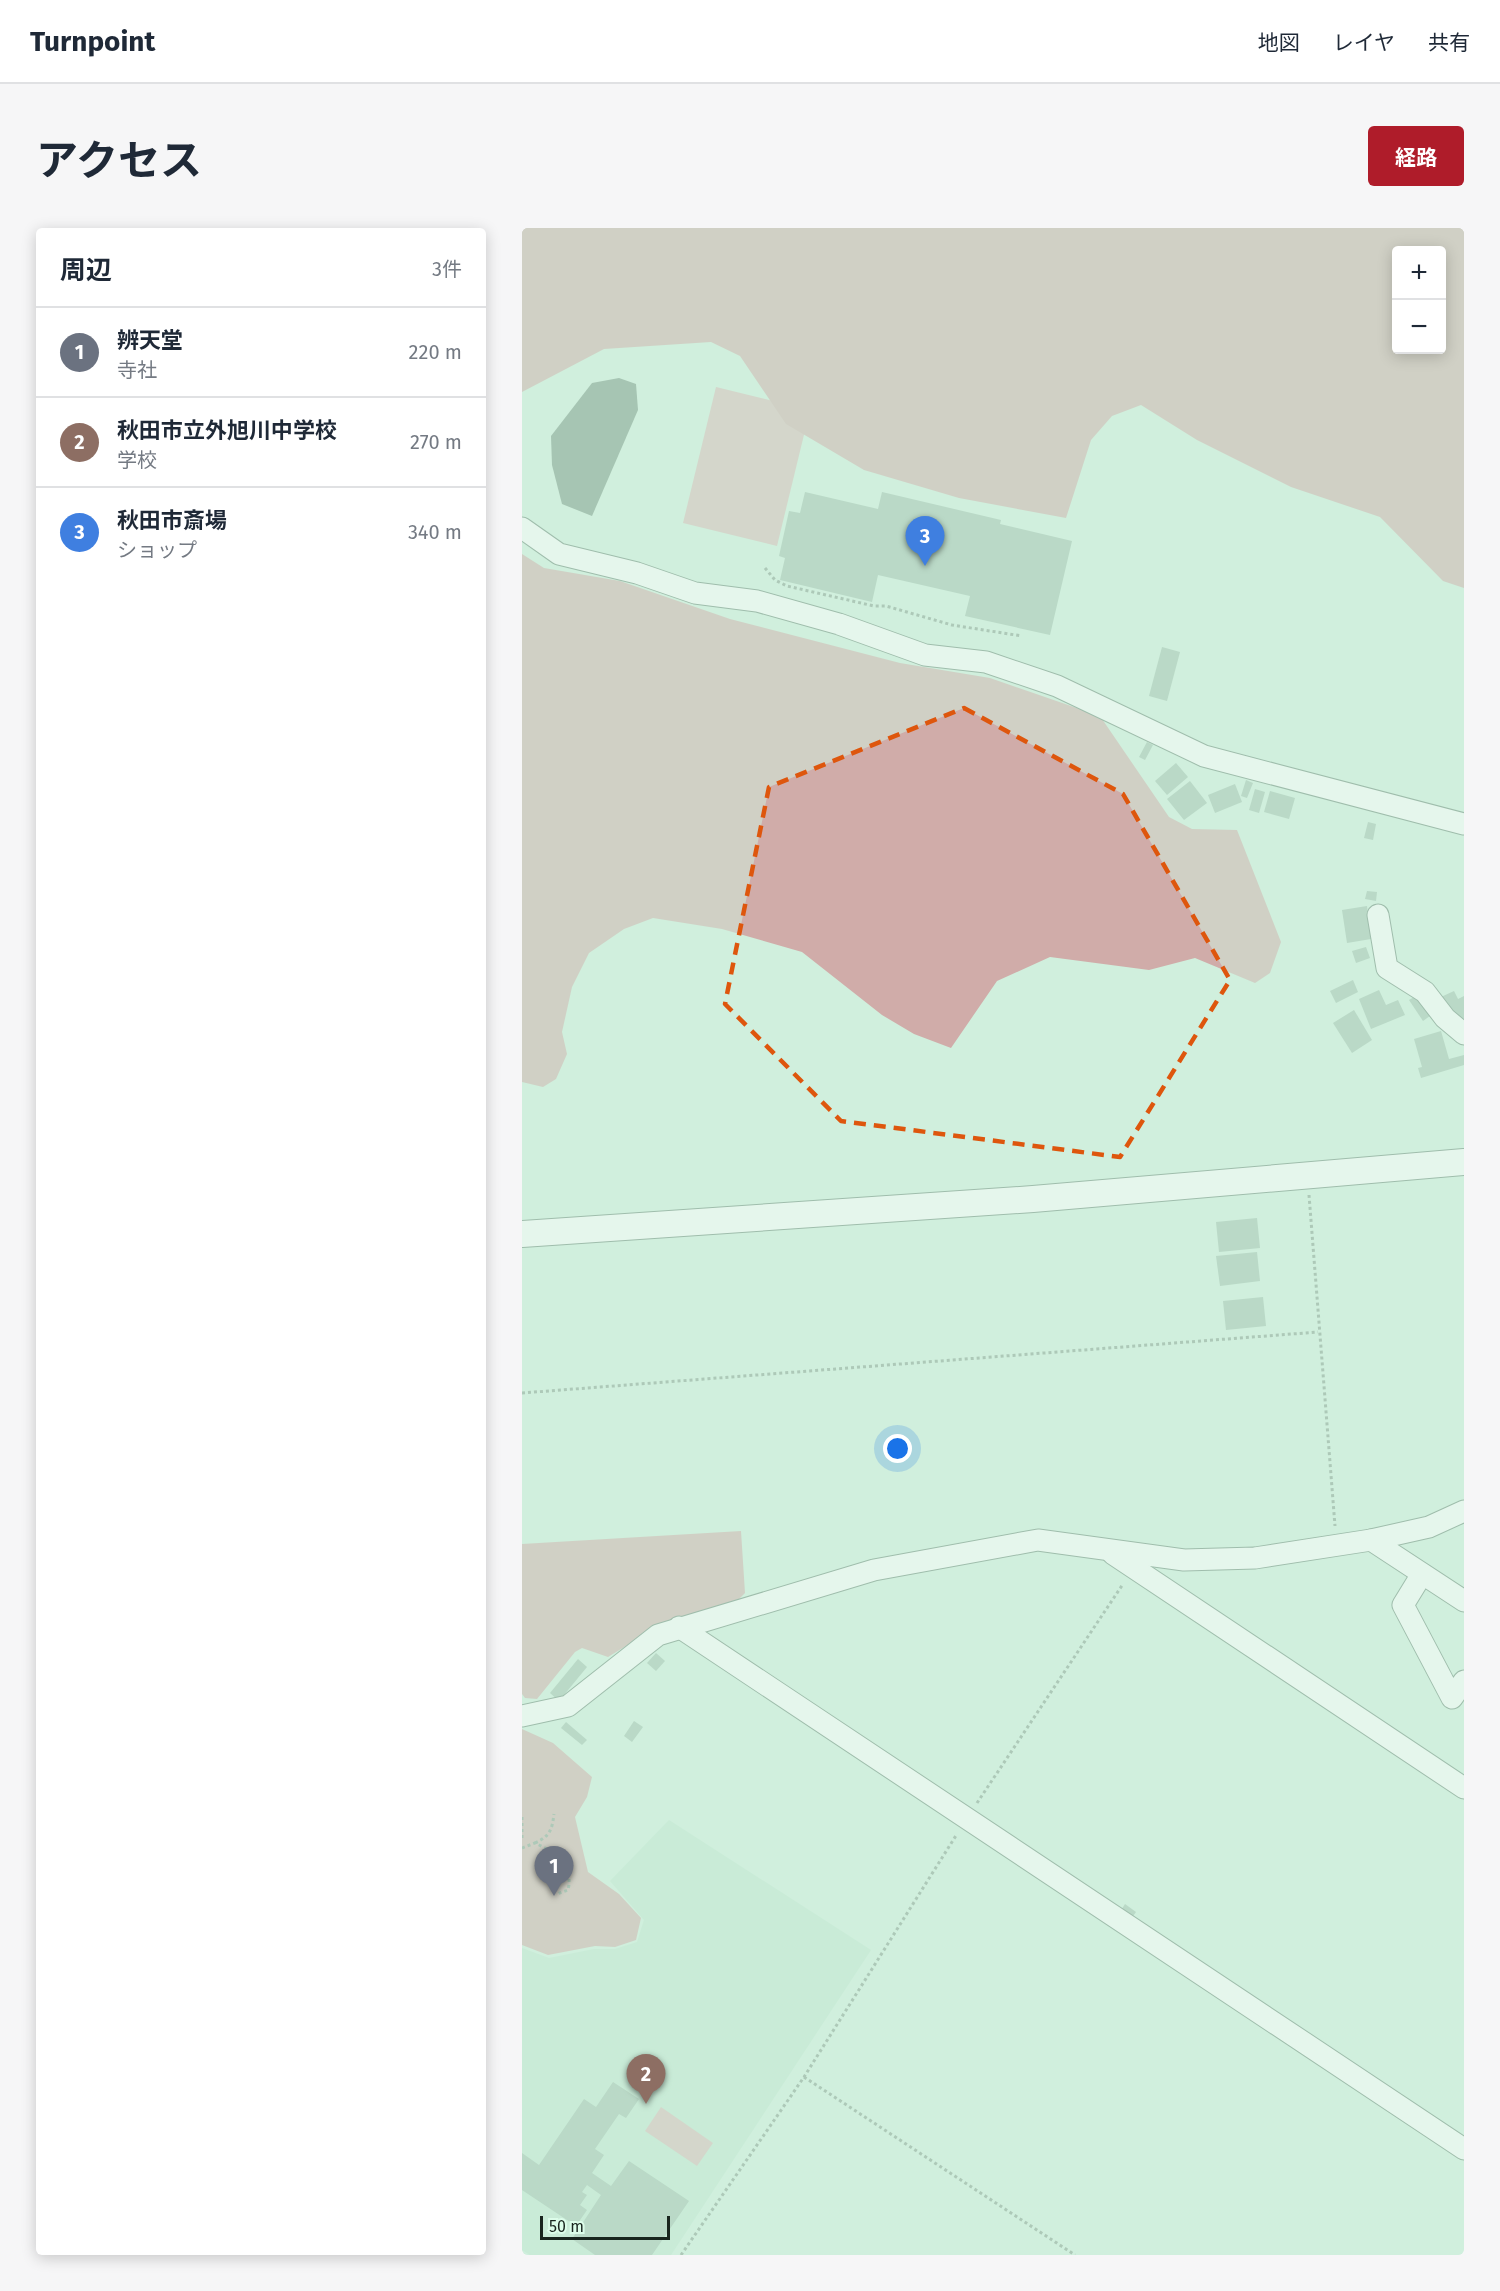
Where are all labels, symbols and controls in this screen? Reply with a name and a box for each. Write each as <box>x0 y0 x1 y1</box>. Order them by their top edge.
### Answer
text: Turnpoint <box>30 25 155 58</box>
text: 地図 <box>1258 30 1300 56</box>
text: レイヤ <box>1333 30 1395 56</box>
text: 共有 <box>1428 30 1470 56</box>
button: 経路 <box>1368 126 1464 186</box>
text: アクセス <box>36 136 202 186</box>
map controls <box>1392 246 1446 354</box>
button: + <box>1392 246 1446 300</box>
text: 周辺 <box>60 255 112 286</box>
text: 3件 <box>432 257 462 281</box>
button: − <box>1392 300 1446 354</box>
text: 辨天堂 <box>117 327 183 354</box>
text: 1 <box>75 340 84 364</box>
text: 220 m <box>409 340 462 364</box>
text: 寺社 <box>117 358 157 382</box>
text: 秋田市立外旭川中学校 <box>117 417 337 444</box>
text: 2 <box>74 430 85 454</box>
text: 270 m <box>410 430 462 454</box>
text: 学校 <box>117 448 157 472</box>
text: 秋田市斎場 <box>117 507 227 534</box>
pin: 3 <box>906 516 944 566</box>
text: 3 <box>74 520 85 544</box>
text: 340 m <box>408 520 462 544</box>
text: ショップ <box>117 538 197 562</box>
your location <box>883 1434 912 1463</box>
pin: 1 <box>534 1846 573 1896</box>
pin: 2 <box>626 2054 666 2104</box>
scale bar <box>540 2213 670 2240</box>
text: 50 m <box>549 2217 584 2236</box>

